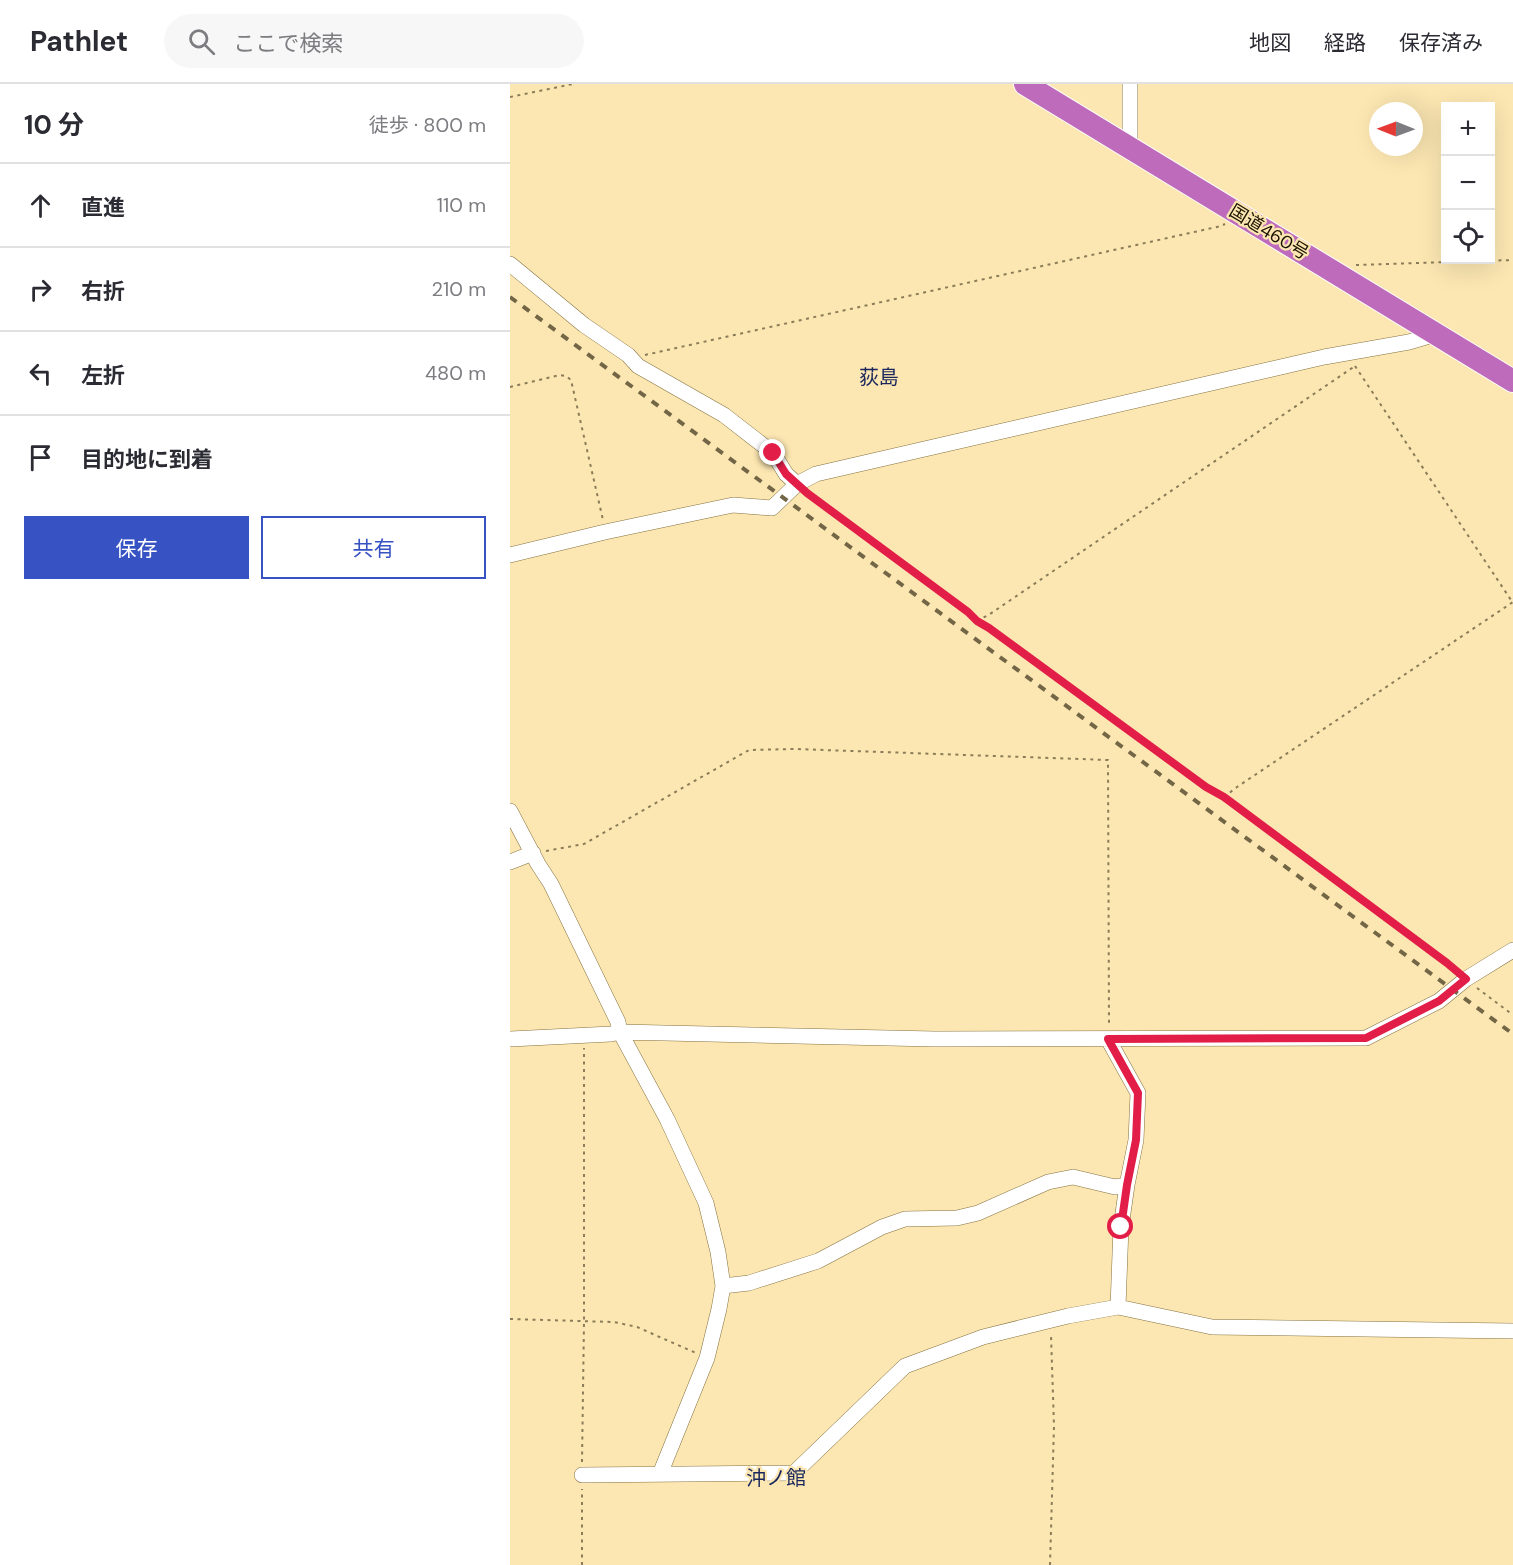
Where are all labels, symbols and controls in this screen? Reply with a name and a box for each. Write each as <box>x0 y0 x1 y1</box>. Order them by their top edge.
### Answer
search box <box>164 14 584 68</box>
text: Pathlet <box>30 23 128 60</box>
icon: search <box>185 25 218 58</box>
text: ここで検索 <box>233 29 343 58</box>
text: 地図 <box>1249 29 1291 57</box>
text: 経路 <box>1324 29 1366 57</box>
text: 保存済み <box>1399 29 1483 57</box>
north arrow <box>1369 102 1423 156</box>
map controls <box>1441 102 1495 264</box>
button: + <box>1441 102 1495 156</box>
text: 10 分 <box>24 108 84 142</box>
text: 徒歩 · 800 m <box>369 112 486 138</box>
button: − <box>1441 156 1495 210</box>
icon: ahead <box>24 189 57 222</box>
text: 110 m <box>437 192 486 218</box>
text: 直進 <box>81 193 125 222</box>
street label: 国道460号 <box>1225 199 1313 265</box>
button: locate <box>1441 210 1495 264</box>
icon: right <box>24 273 57 306</box>
text: 210 m <box>431 276 486 302</box>
text: 右折 <box>81 277 125 306</box>
icon: left <box>24 357 57 390</box>
text: 480 m <box>425 360 486 386</box>
text: 左折 <box>81 361 125 390</box>
district label: 荻島 <box>859 364 899 390</box>
route end <box>759 439 785 465</box>
icon: arrive <box>24 441 57 474</box>
text: 目的地に到着 <box>81 445 213 474</box>
button: 保存 <box>24 516 249 579</box>
button: 共有 <box>261 516 486 579</box>
route start <box>1107 1213 1133 1239</box>
district label: 沖ノ館 <box>746 1465 806 1491</box>

